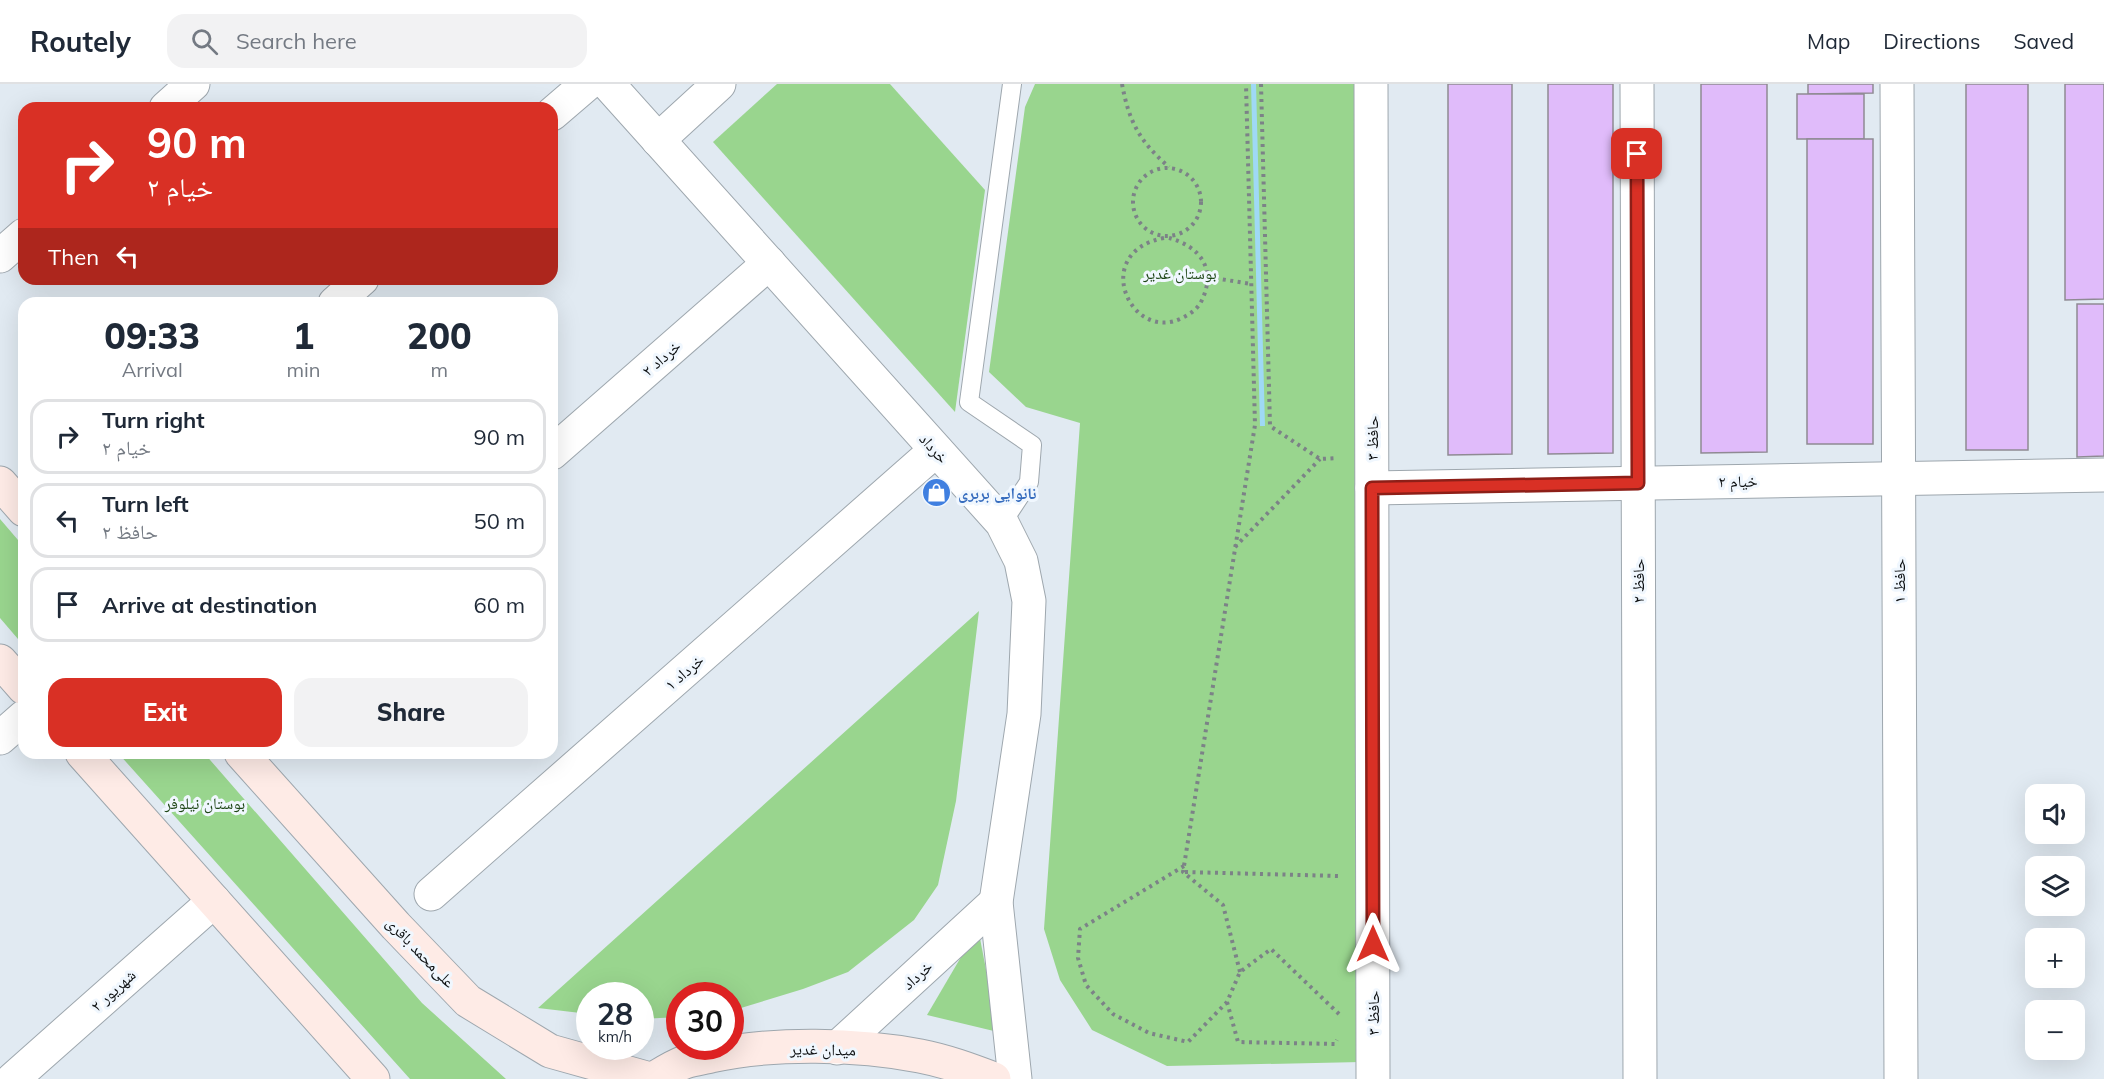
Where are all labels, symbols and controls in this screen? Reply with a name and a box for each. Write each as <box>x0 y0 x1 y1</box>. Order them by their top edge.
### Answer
search box <box>167 14 587 68</box>
text: Routely <box>30 24 131 59</box>
icon: search <box>188 25 221 58</box>
text: Search here <box>236 27 357 55</box>
text: Map <box>1807 28 1850 54</box>
text: Directions <box>1883 28 1980 54</box>
text: Saved <box>2013 28 2074 54</box>
text: 90 m <box>147 116 247 169</box>
icon: right <box>48 126 126 204</box>
pin <box>1611 128 1662 179</box>
icon: arrive <box>1620 137 1653 170</box>
text: خیام ۲ <box>147 170 213 204</box>
icon: left <box>111 240 144 273</box>
text: Then <box>48 243 99 271</box>
park label: بوستان غدیر <box>1142 263 1217 284</box>
text: 09:33 <box>104 313 200 358</box>
text: 1 <box>293 313 314 358</box>
text: 200 <box>407 313 472 358</box>
street label: خرداد ۲ <box>637 336 685 380</box>
text: Arrival <box>122 357 183 382</box>
text: min <box>286 357 321 382</box>
text: m <box>430 357 448 382</box>
text: Turn right <box>102 406 205 434</box>
street label: حافظ ۳ <box>1362 416 1382 460</box>
icon: right <box>51 420 84 453</box>
text: 90 m <box>474 423 525 451</box>
street label: خرداد <box>915 429 953 467</box>
text: خیام ۲ <box>102 435 151 460</box>
street label: خیام ۲ <box>1718 471 1758 492</box>
shop icon: نانوایی بربری <box>921 477 953 509</box>
place label: نانوایی بربری <box>958 483 1036 503</box>
text: Turn left <box>102 490 189 518</box>
icon: left <box>51 504 84 537</box>
text: 50 m <box>474 507 525 535</box>
text: حافظ ۲ <box>102 519 158 544</box>
street label: حافظ ۲ <box>1628 559 1648 603</box>
street label: حافظ ۱ <box>1889 559 1909 603</box>
icon: arrive <box>51 588 84 621</box>
text: Arrive at destination <box>102 591 317 619</box>
text: 60 m <box>474 591 525 619</box>
street label: خرداد ۱ <box>660 650 708 694</box>
button: Exit <box>48 678 282 747</box>
button: Share <box>294 678 528 747</box>
map controls <box>2025 784 2085 1060</box>
button: sound <box>2025 784 2085 844</box>
park label: بوستان نیلوفر <box>164 793 245 814</box>
button: layers <box>2025 856 2085 916</box>
street label: علی‌محمد باقری <box>382 912 460 992</box>
position arrow <box>1341 912 1405 976</box>
button: + <box>2025 928 2085 988</box>
street label: خرداد <box>898 956 936 994</box>
street label: شهریور ۲ <box>86 965 140 1015</box>
speed limit sign: 30 <box>666 982 744 1060</box>
street label: حافظ ۳ <box>1363 991 1383 1035</box>
text: 28 <box>597 995 633 1033</box>
button: − <box>2025 1000 2085 1060</box>
text: km/h <box>598 1027 632 1046</box>
street label: میدان غدیر <box>789 1038 856 1061</box>

